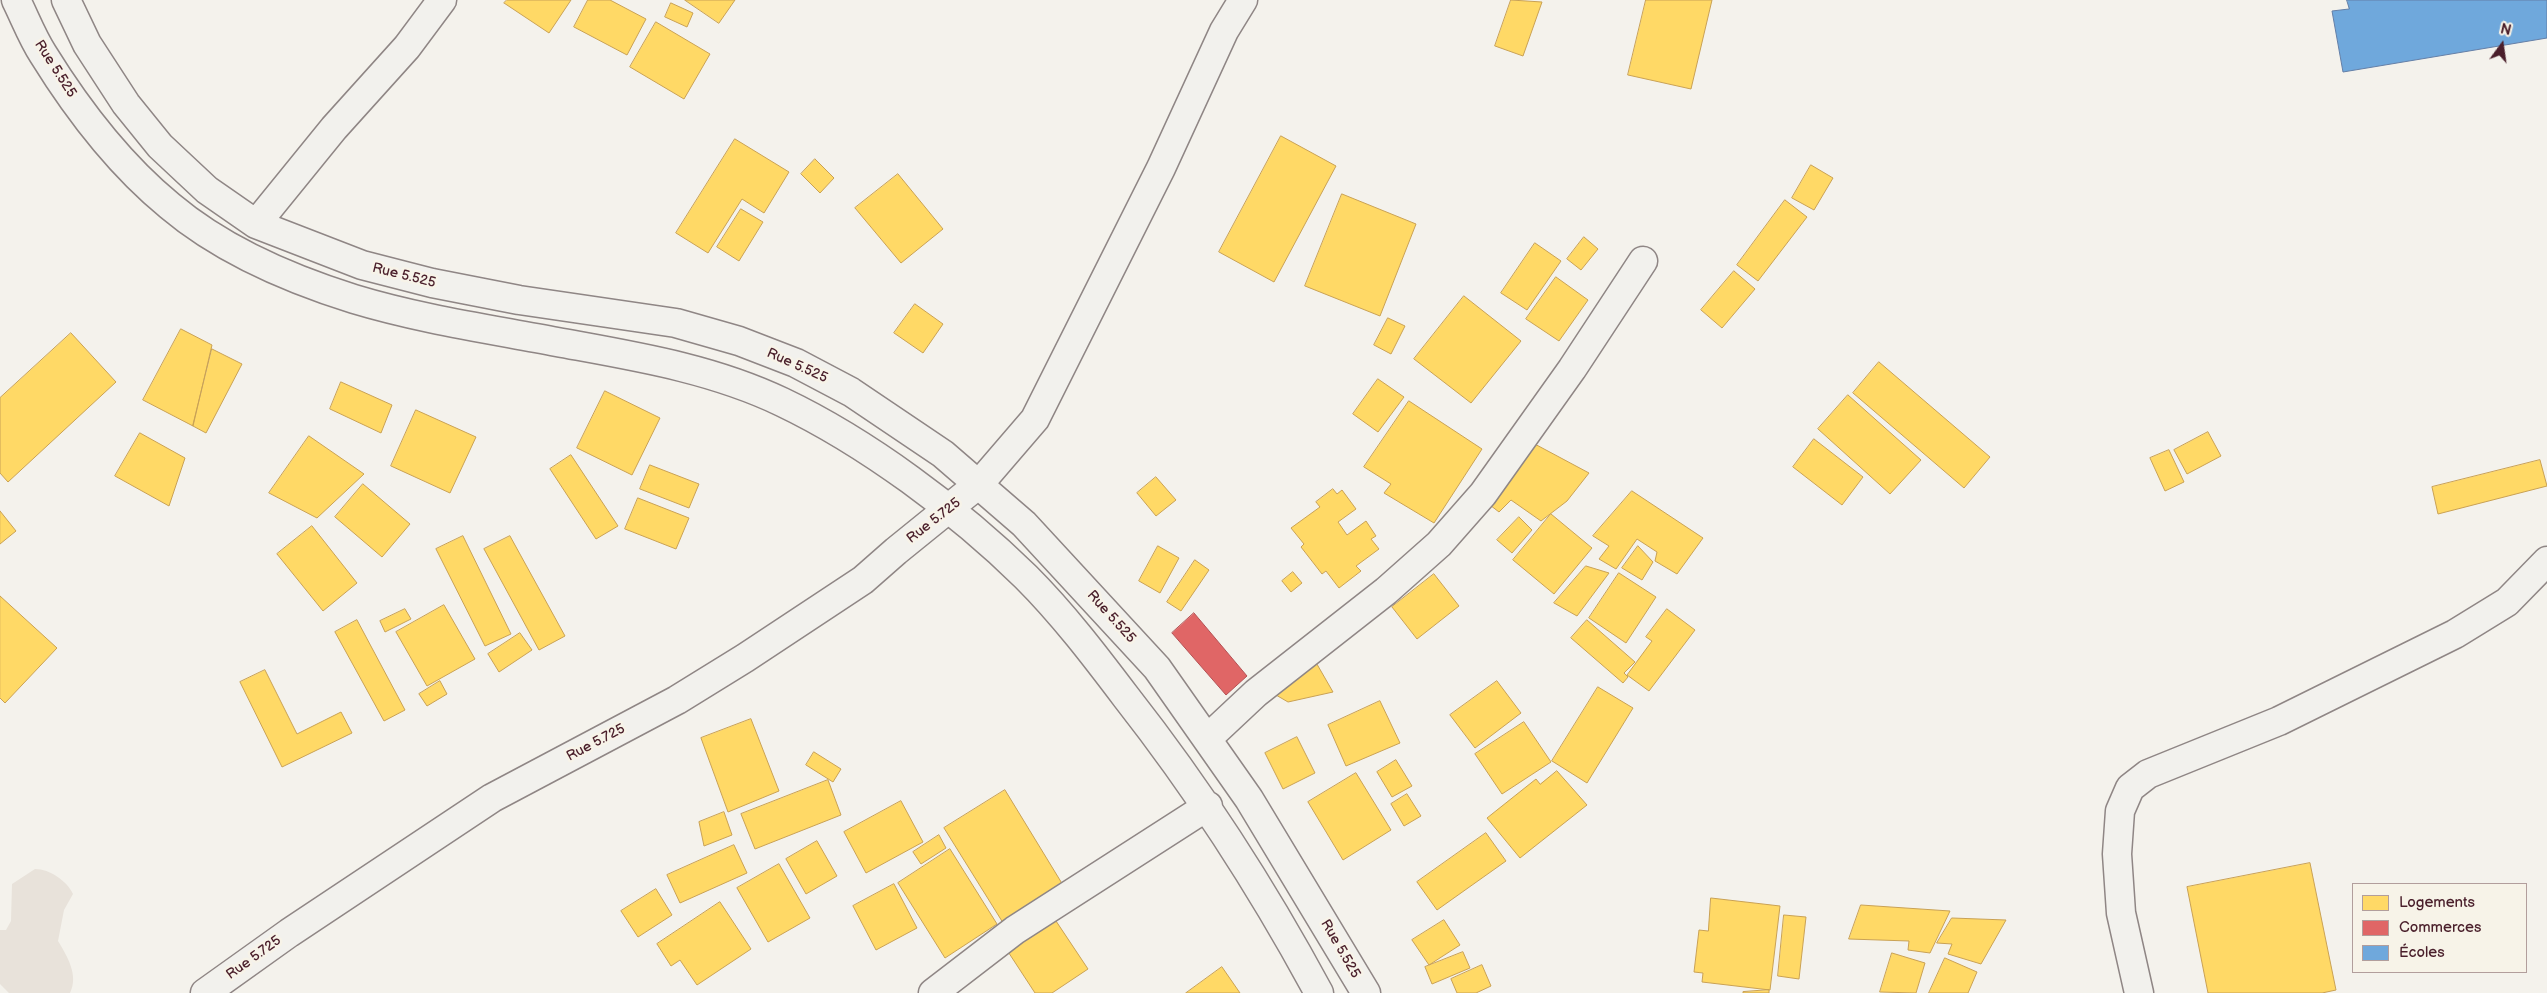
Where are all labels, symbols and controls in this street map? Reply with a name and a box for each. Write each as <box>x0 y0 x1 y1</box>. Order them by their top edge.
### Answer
north arrow <box>2477 20 2527 70</box>
text: N <box>2499 20 2513 39</box>
street label: Rue 5.525 <box>30 37 80 101</box>
street label: Rue 5.525 <box>370 260 438 292</box>
street label: Rue 5.525 <box>764 345 830 387</box>
street label: Rue 5.725 <box>904 495 964 547</box>
street label: Rue 5.525 <box>1083 587 1139 647</box>
street label: Rue 5.725 <box>564 721 628 765</box>
legend <box>2352 883 2527 973</box>
text: Logements <box>2399 893 2475 912</box>
street label: Rue 5.525 <box>1317 917 1363 981</box>
text: Commerces <box>2399 918 2481 937</box>
street label: Rue 5.725 <box>223 932 285 984</box>
text: Écoles <box>2399 943 2445 962</box>

